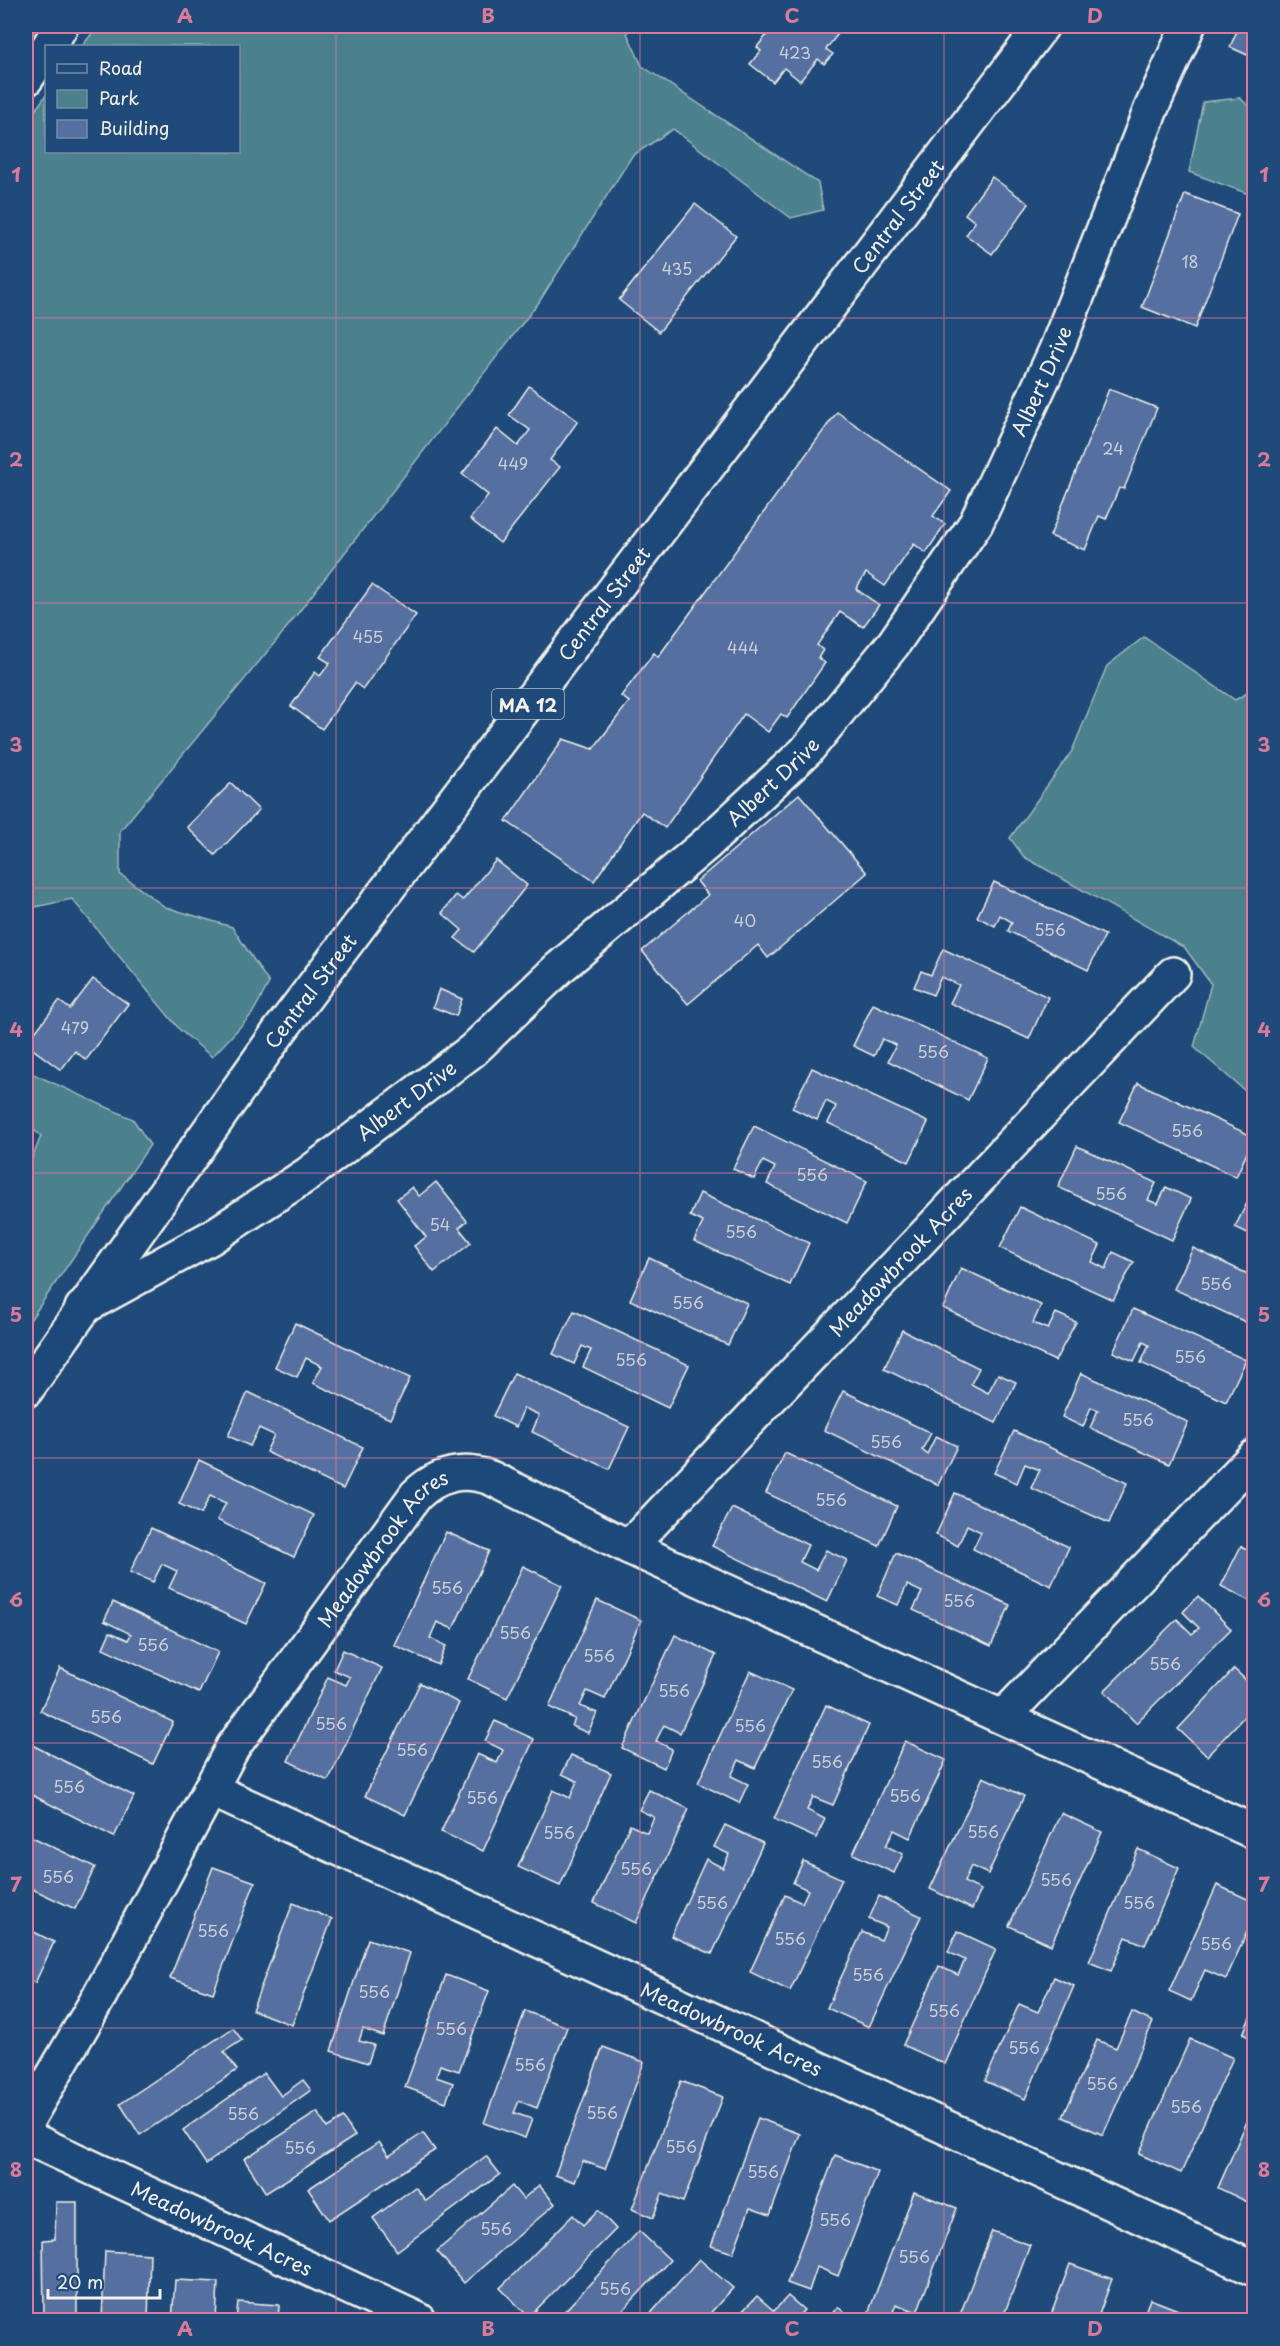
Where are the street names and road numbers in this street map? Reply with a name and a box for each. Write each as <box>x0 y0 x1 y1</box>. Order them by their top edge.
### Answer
street label: Central Street <box>844 153 951 280</box>
street label: Albert Drive <box>1003 321 1079 441</box>
street label: Central Street <box>550 540 657 667</box>
road number: MA 12 <box>492 689 564 719</box>
street label: Albert Drive <box>720 731 826 833</box>
street label: Central Street <box>257 927 363 1054</box>
street label: Albert Drive <box>350 1053 463 1148</box>
street label: Meadowbrook Acres <box>822 1180 979 1343</box>
street label: Meadowbrook Acres <box>310 1462 452 1633</box>
street label: Meadowbrook Acres <box>636 1974 827 2084</box>
street label: Meadowbrook Acres <box>126 2173 317 2283</box>

